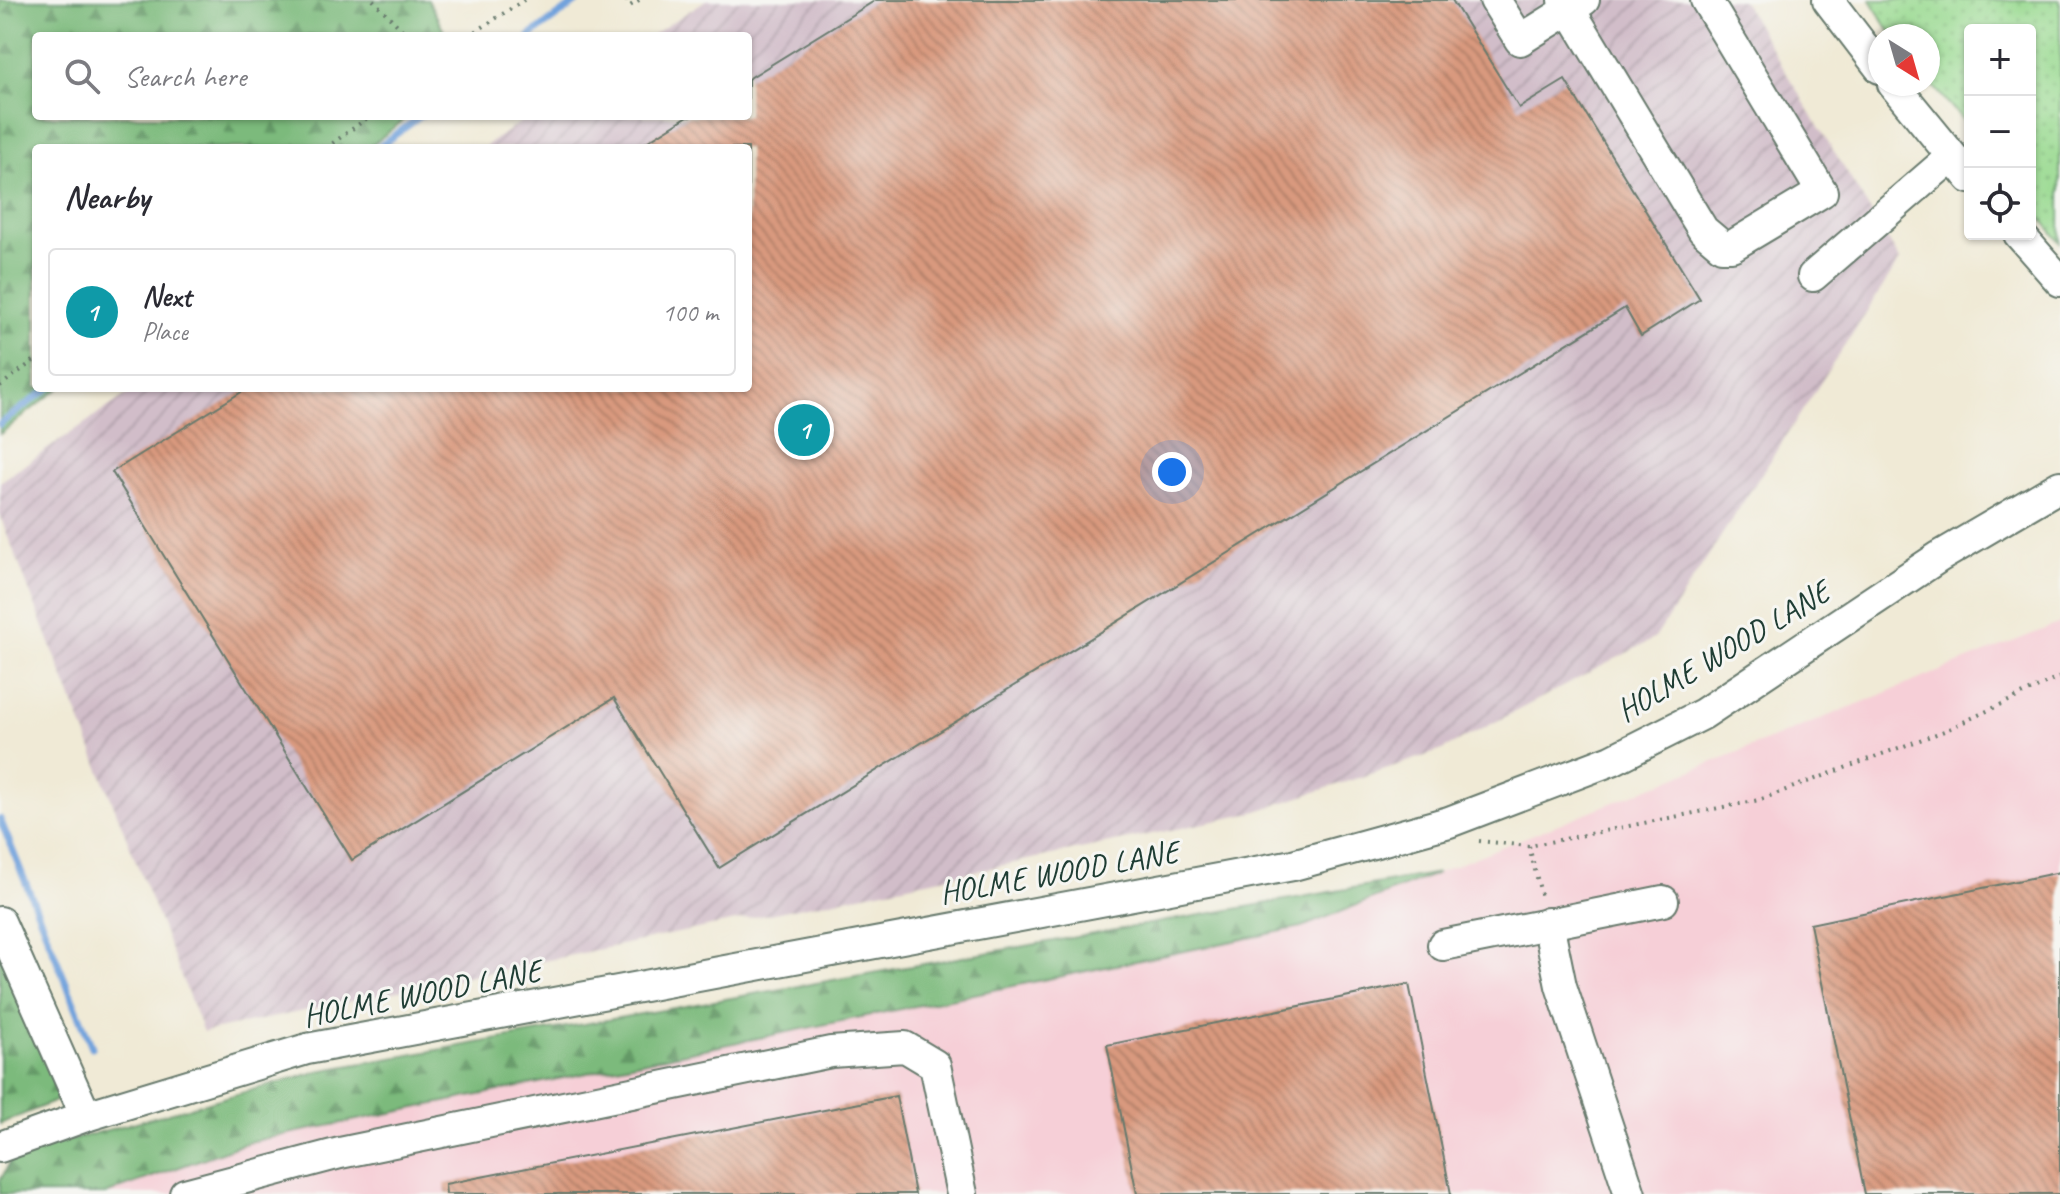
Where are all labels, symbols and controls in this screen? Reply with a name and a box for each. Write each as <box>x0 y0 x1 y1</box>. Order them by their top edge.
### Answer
north arrow <box>1868 24 1940 96</box>
map controls <box>1964 24 2036 240</box>
button: + <box>1964 24 2036 96</box>
search box <box>32 32 752 120</box>
icon: search <box>60 54 104 98</box>
text: Search here <box>124 57 246 95</box>
button: − <box>1964 96 2036 168</box>
button: locate <box>1964 168 2036 240</box>
text: Nearby <box>64 175 150 218</box>
text: Next <box>142 277 191 315</box>
text: 1 <box>86 296 98 329</box>
text: 100 m <box>662 296 718 329</box>
text: Place <box>142 315 188 348</box>
pin: 1 <box>778 400 830 460</box>
your location <box>1152 452 1192 492</box>
street label: HOLME WOOD LANE <box>1609 569 1841 731</box>
street label: HOLME WOOD LANE <box>936 830 1186 913</box>
street label: HOLME WOOD LANE <box>299 949 549 1036</box>

